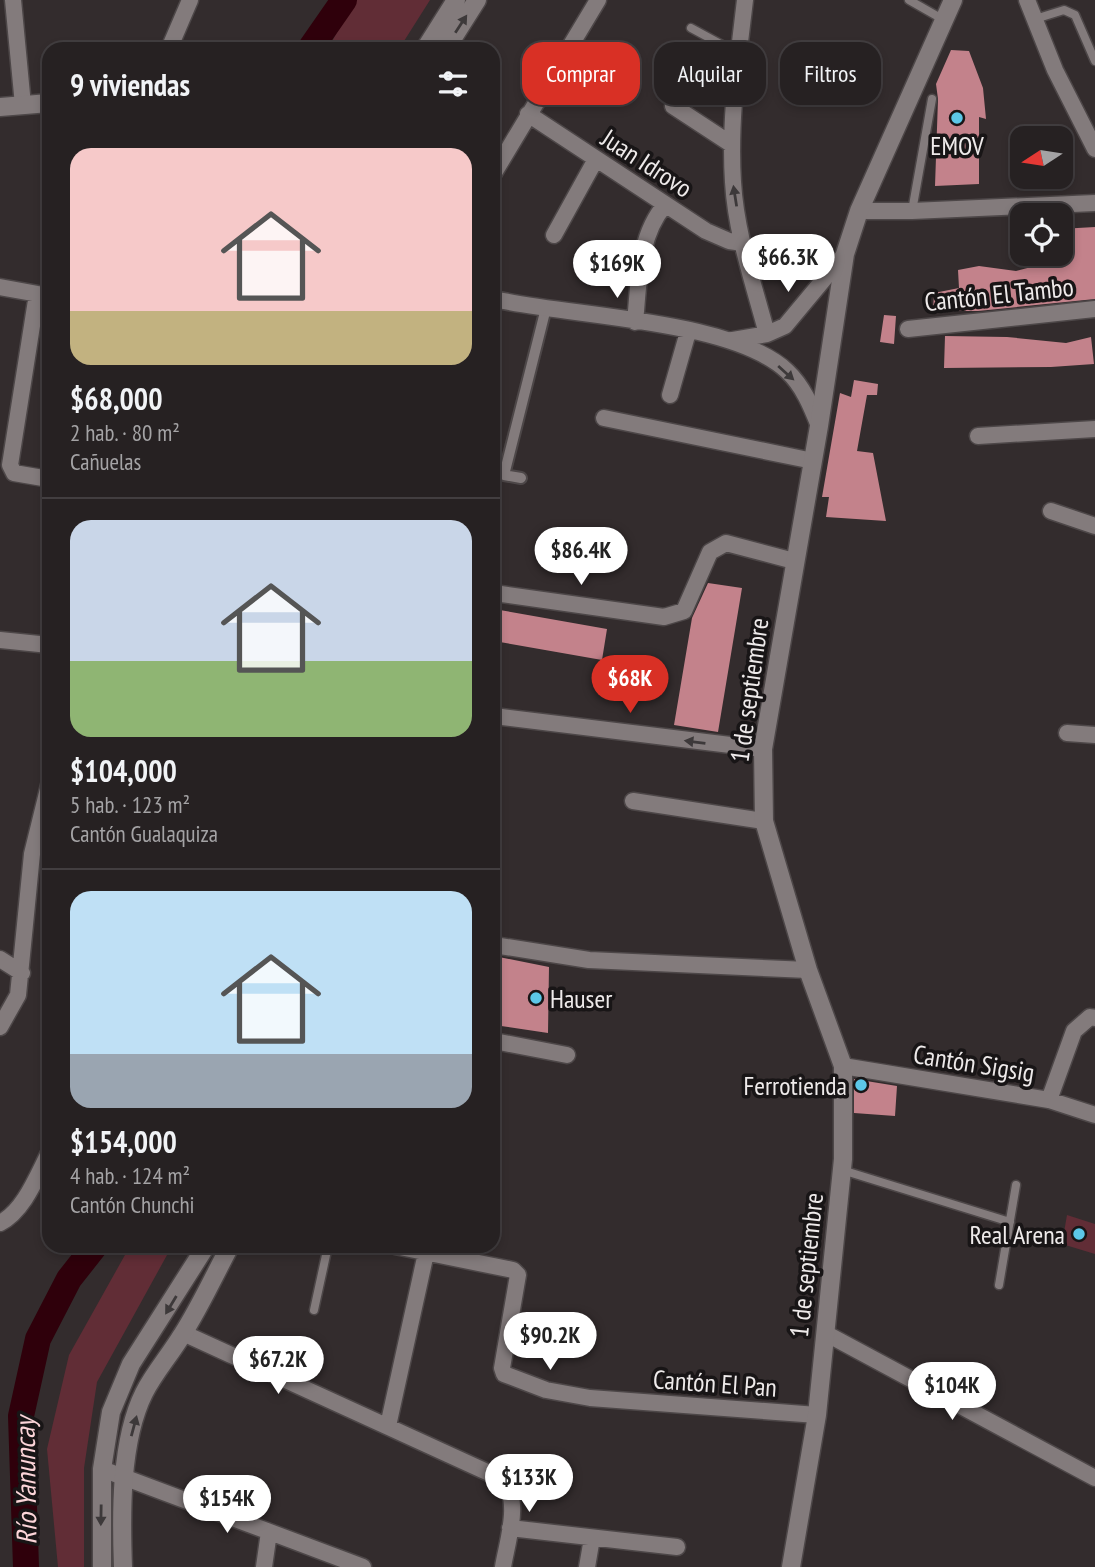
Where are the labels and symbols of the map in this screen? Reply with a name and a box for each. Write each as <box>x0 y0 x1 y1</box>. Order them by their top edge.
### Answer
one-way arrow <box>455 15 468 34</box>
marker: EMOV <box>949 110 965 126</box>
street label: Juan Idrovo <box>595 121 699 205</box>
north arrow <box>1010 126 1073 189</box>
place label: EMOV <box>930 129 985 162</box>
one-way arrow <box>729 185 740 207</box>
pin: $66.3K <box>731 234 845 294</box>
pin: $169K <box>568 240 666 300</box>
street label: Cantón El Tambo <box>923 270 1075 318</box>
one-way arrow <box>777 365 794 381</box>
pin: $86.4K <box>524 528 638 587</box>
street label: 1 de septiembre <box>723 616 775 764</box>
pin: $68K <box>589 656 671 715</box>
one-way arrow <box>684 736 706 747</box>
place label: Hauser <box>550 982 612 1015</box>
marker: Hauser <box>528 990 544 1006</box>
street label: Cantón Sigsig <box>911 1037 1037 1089</box>
place label: Ferrotienda <box>743 1069 847 1102</box>
marker: Ferrotienda <box>853 1077 869 1093</box>
street label: 1 de septiembre <box>782 1191 830 1339</box>
place label: Real Arena <box>970 1218 1065 1251</box>
marker: Real Arena <box>1071 1226 1087 1242</box>
one-way arrow <box>165 1295 177 1314</box>
pin: $90.2K <box>493 1312 607 1372</box>
pin: $67.2K <box>221 1336 335 1396</box>
street label: Cantón El Pan <box>652 1362 778 1404</box>
pin: $104K <box>903 1362 1001 1422</box>
water label: Río Yanuncay <box>5 1413 45 1545</box>
one-way arrow <box>130 1416 140 1437</box>
pin: $133K <box>480 1454 578 1514</box>
pin: $154K <box>178 1476 276 1535</box>
one-way arrow <box>95 1504 106 1526</box>

